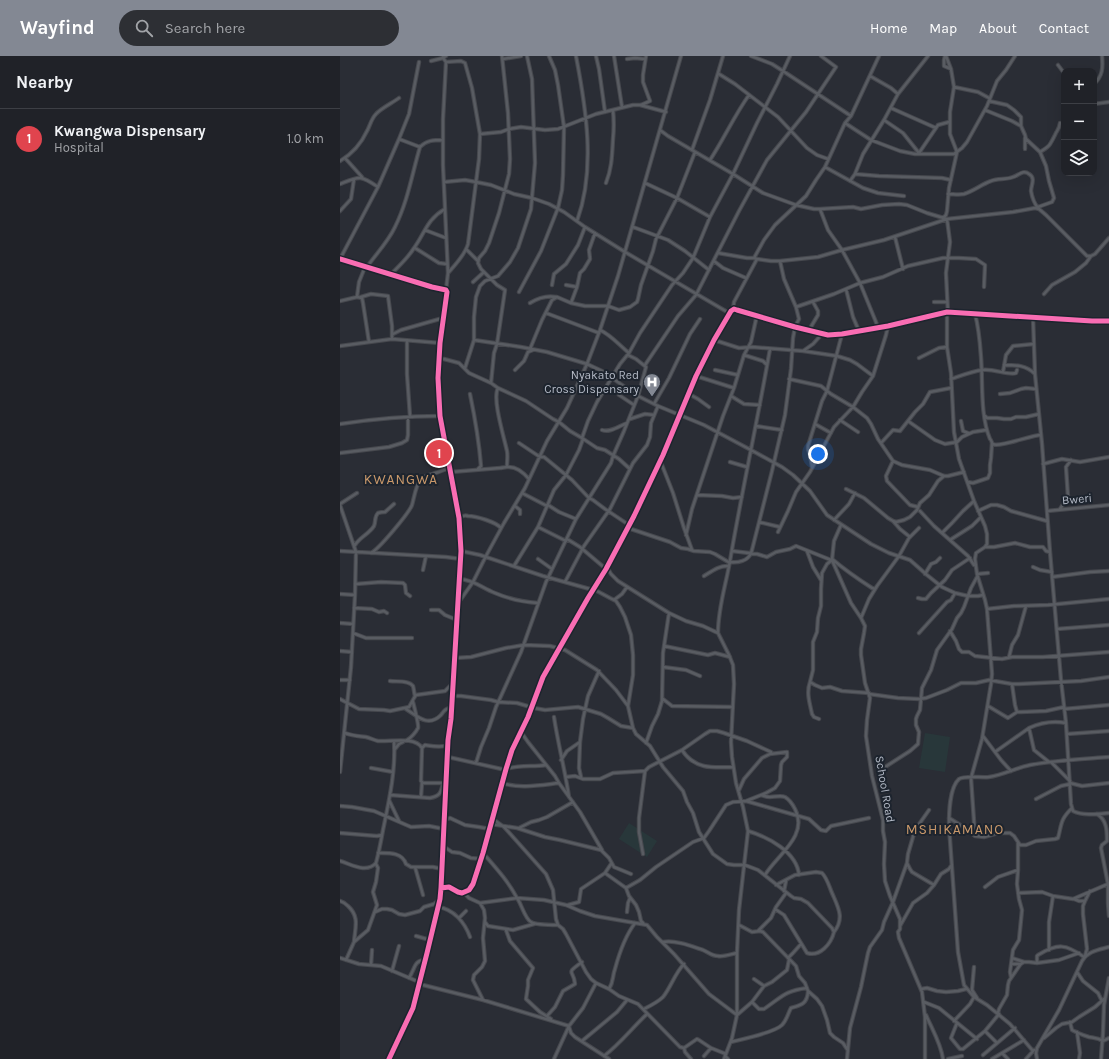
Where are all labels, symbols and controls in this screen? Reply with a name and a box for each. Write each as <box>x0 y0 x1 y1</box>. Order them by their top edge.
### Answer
search box <box>119 10 399 46</box>
text: Wayfind <box>20 17 95 39</box>
icon: search <box>133 17 155 39</box>
text: Search here <box>165 19 245 37</box>
text: Home <box>870 20 907 37</box>
text: Map <box>929 20 957 37</box>
text: About <box>979 20 1017 37</box>
text: Contact <box>1039 20 1089 37</box>
map controls <box>1061 68 1097 176</box>
button: + <box>1061 68 1097 104</box>
text: Nearby <box>16 72 73 92</box>
button: − <box>1061 104 1097 140</box>
text: Kwangwa Dispensary <box>54 122 206 140</box>
text: 1 <box>27 131 31 146</box>
text: 1.0 km <box>287 131 324 146</box>
text: Hospital <box>54 140 104 155</box>
button: layers <box>1061 140 1097 176</box>
place label: Nyakato Red Cross Dispensary <box>544 368 639 396</box>
hospital icon: Nyakato Red Cross Dispensary <box>642 372 662 397</box>
pin: 1 <box>426 438 452 468</box>
your location <box>808 444 828 464</box>
district label: KWANGWA <box>364 471 438 488</box>
street label: Bweri <box>1061 491 1093 507</box>
street label: School Road <box>872 754 898 824</box>
district label: MSHIKAMANO <box>906 821 1004 838</box>

